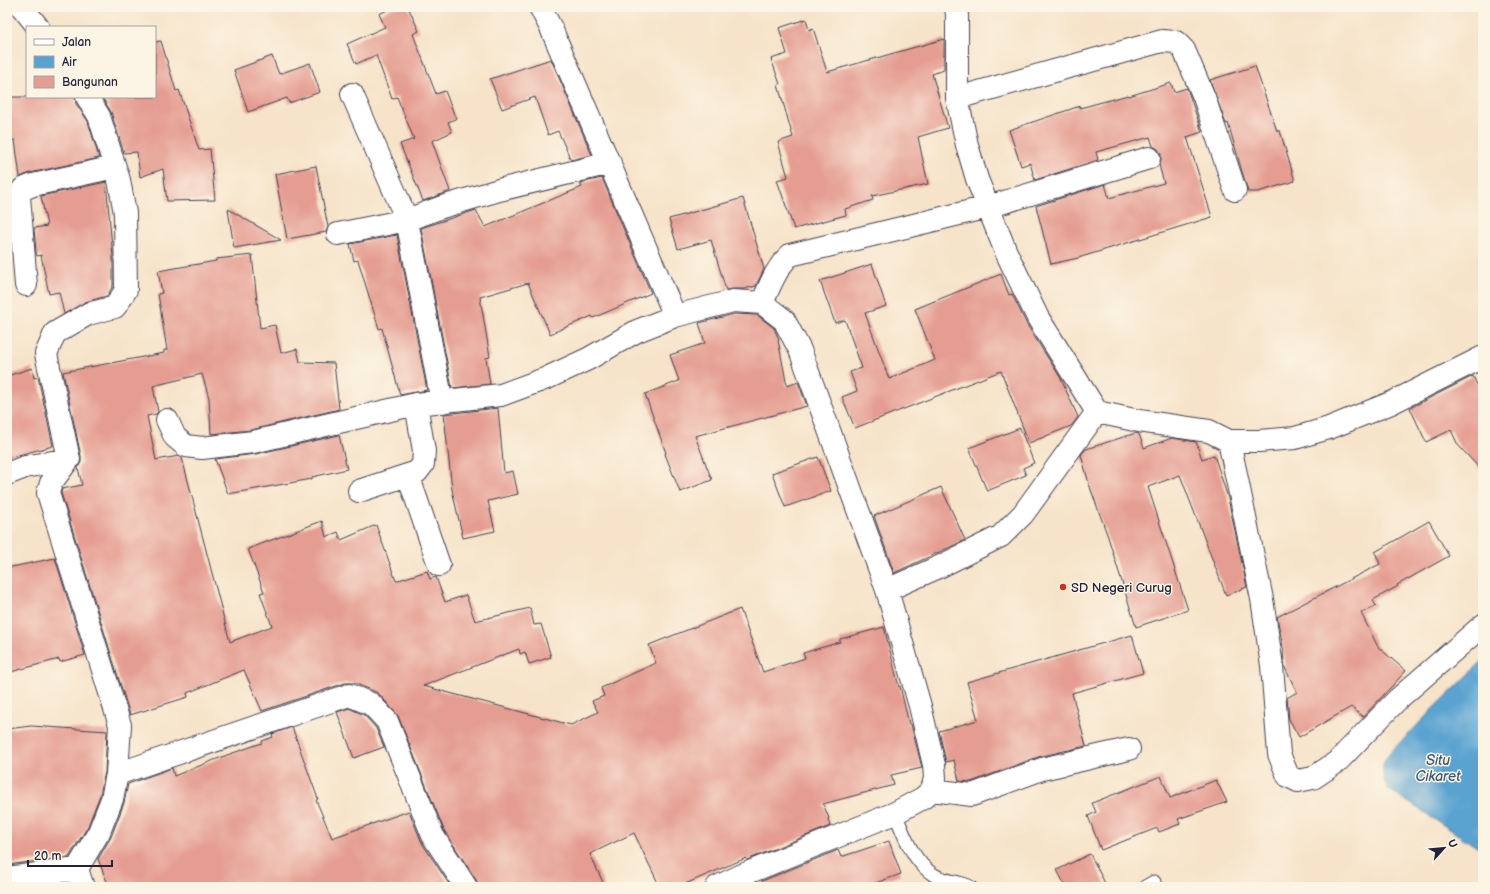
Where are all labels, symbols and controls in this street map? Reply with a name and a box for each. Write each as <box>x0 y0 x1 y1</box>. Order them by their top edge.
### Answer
legend <box>26 26 156 98</box>
text: Jalan <box>62 35 91 50</box>
text: Air <box>62 55 77 70</box>
text: Bangunan <box>62 75 118 90</box>
place label: SD Negeri Curug <box>1071 580 1172 596</box>
marker: SD Negeri Curug <box>1058 582 1068 592</box>
water label: Situ Cikaret <box>1416 752 1461 785</box>
north arrow <box>1424 828 1464 868</box>
text: U <box>1445 837 1460 850</box>
scale bar <box>28 842 112 868</box>
text: 20 m <box>34 849 61 864</box>

